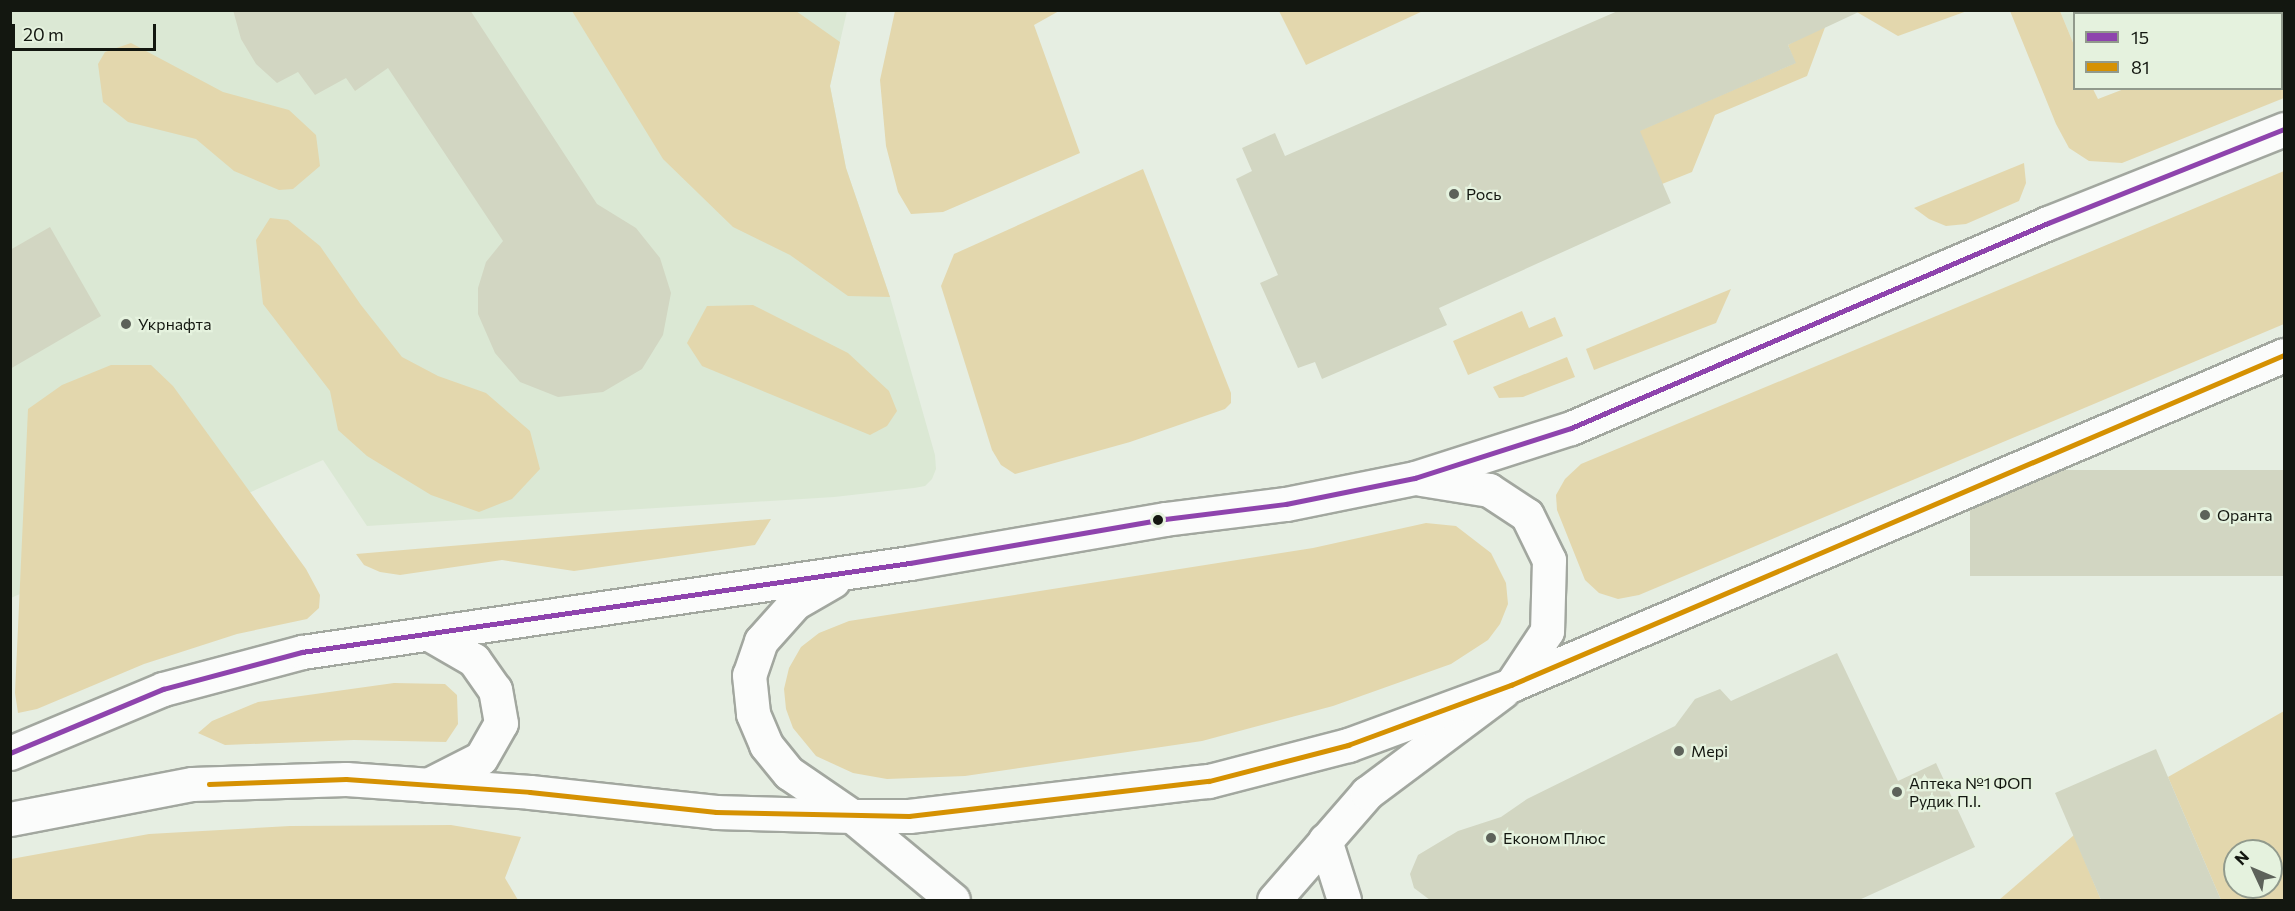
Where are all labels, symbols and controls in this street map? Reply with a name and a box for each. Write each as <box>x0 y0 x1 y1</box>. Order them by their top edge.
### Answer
scale bar <box>15 12 159 50</box>
legend <box>2073 12 2283 90</box>
text: 20 m <box>23 23 64 45</box>
text: 15 <box>2131 26 2149 48</box>
text: 81 <box>2131 56 2150 78</box>
place label: Рось <box>1466 184 1501 204</box>
marker: Рось <box>1447 187 1461 201</box>
place label: Укрнафта <box>138 314 211 334</box>
marker: Укрнафта <box>119 317 133 331</box>
place label: Оранта <box>2217 505 2273 525</box>
marker: Оранта <box>2198 508 2212 522</box>
unlabelled marker <box>1152 514 1164 526</box>
place label: Мері <box>1691 741 1728 761</box>
marker: Мері <box>1672 744 1686 758</box>
place label: Аптека №1 ФОП Рудик П.І. <box>1909 773 2032 811</box>
marker: Аптека №1 ФОП Рудик П.І. <box>1890 785 1904 799</box>
place label: Економ Плюс <box>1503 828 1606 848</box>
marker: Економ Плюс <box>1484 831 1498 845</box>
north arrow <box>2223 839 2283 899</box>
text: N <box>2230 847 2252 868</box>

